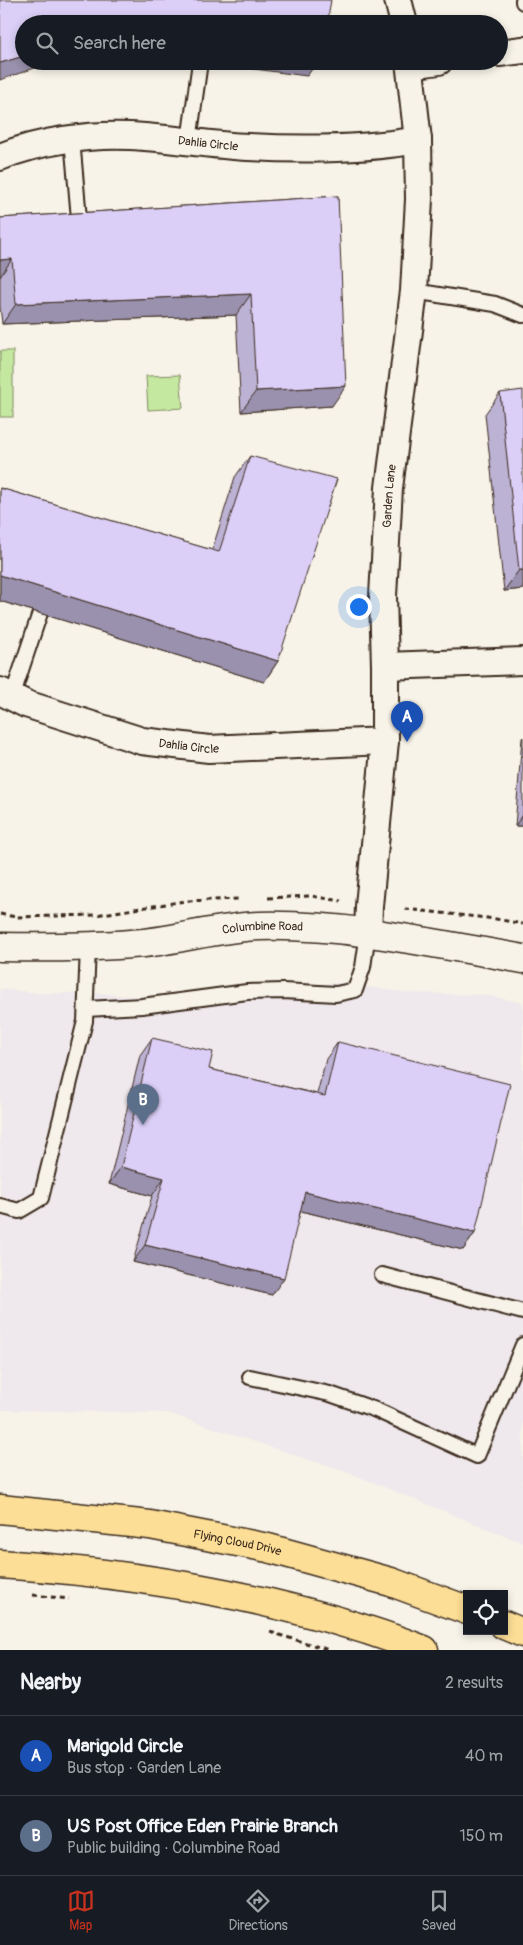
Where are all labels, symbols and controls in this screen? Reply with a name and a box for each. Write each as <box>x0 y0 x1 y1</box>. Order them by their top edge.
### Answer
search box <box>15 15 508 70</box>
icon: search <box>33 29 61 57</box>
text: Search here <box>73 31 166 55</box>
street label: Dahlia Circle <box>177 133 239 154</box>
street label: Garden Lane <box>379 463 399 528</box>
your location <box>346 594 372 620</box>
pin: A <box>391 701 423 742</box>
street label: Dahlia Circle <box>158 736 219 757</box>
street label: Columbine Road <box>221 918 304 937</box>
pin: B <box>127 1084 159 1125</box>
street label: Flying Cloud Drive <box>192 1526 283 1559</box>
map controls <box>463 1590 508 1635</box>
button: locate <box>463 1590 508 1635</box>
text: Nearby <box>20 1669 81 1696</box>
text: 2 results <box>445 1673 503 1693</box>
text: Marigold Circle <box>67 1734 183 1758</box>
text: A <box>31 1746 41 1766</box>
text: 40 m <box>465 1746 503 1766</box>
text: Bus stop · Garden Lane <box>67 1758 221 1778</box>
text: US Post Office Eden Prairie Branch <box>67 1814 338 1838</box>
text: B <box>31 1826 41 1846</box>
text: 150 m <box>459 1826 503 1846</box>
text: Public building · Columbine Road <box>67 1838 280 1858</box>
tab: Map <box>67 1887 95 1934</box>
tab: Directions <box>228 1887 288 1934</box>
tab: Saved <box>421 1887 456 1934</box>

